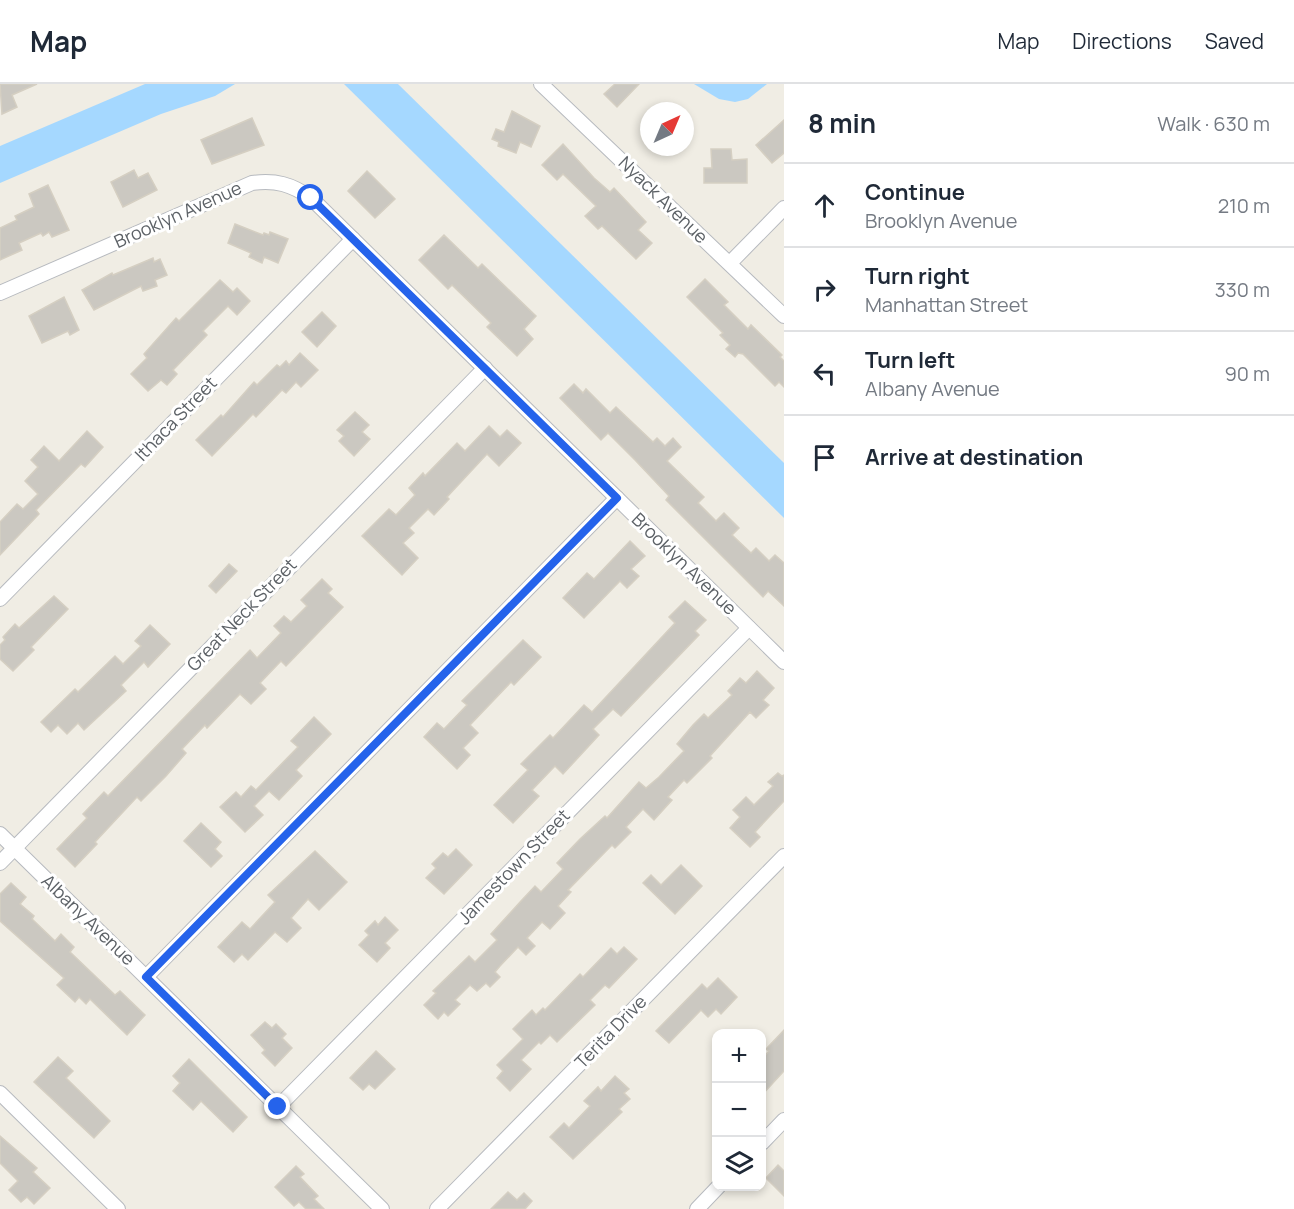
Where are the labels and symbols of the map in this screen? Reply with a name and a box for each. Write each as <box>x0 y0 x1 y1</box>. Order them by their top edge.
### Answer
north arrow <box>640 102 694 156</box>
street label: Nyack Avenue <box>614 151 714 248</box>
street label: Brooklyn Avenue <box>110 175 245 253</box>
route start <box>297 184 323 210</box>
street label: Ithaca Street <box>129 371 222 466</box>
street label: Brooklyn Avenue <box>627 507 742 620</box>
street label: Great Neck Street <box>181 553 301 676</box>
street label: Jamestown Street <box>452 803 575 929</box>
street label: Albany Avenue <box>37 869 141 970</box>
street label: Terita Drive <box>569 989 651 1073</box>
route end <box>264 1093 290 1119</box>

